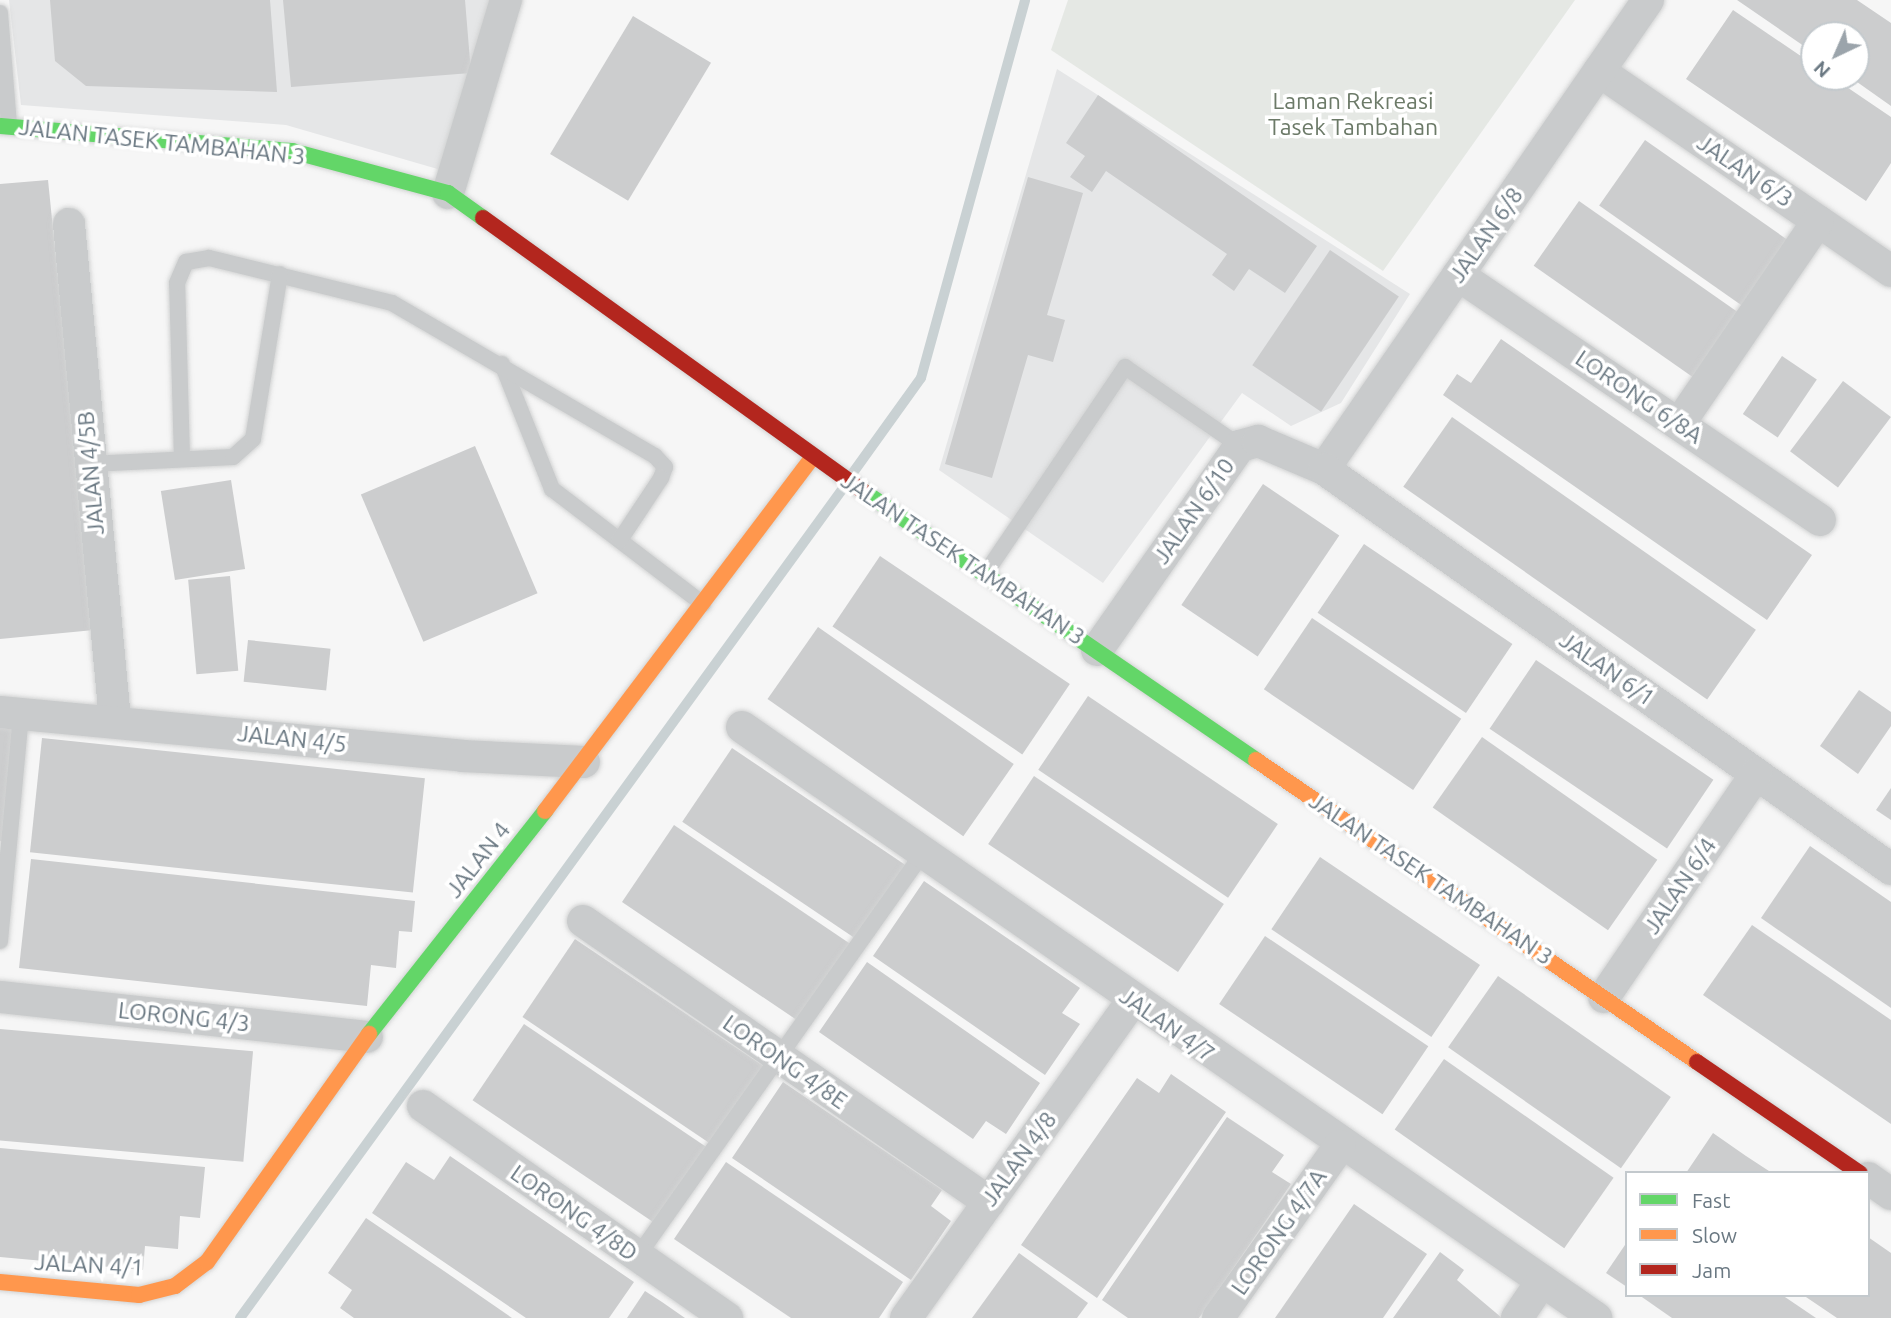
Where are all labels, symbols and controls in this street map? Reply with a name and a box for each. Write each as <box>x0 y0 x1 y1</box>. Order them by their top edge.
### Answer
north arrow <box>1800 21 1870 91</box>
text: N <box>1809 57 1835 83</box>
park label: Laman Rekreasi Tasek Tambahan <box>1268 87 1438 141</box>
street label: JALAN TASEK TAMBAHAN 3 <box>17 113 307 171</box>
street label: JALAN 6/3 <box>1692 129 1798 213</box>
street label: JALAN 6/8 <box>1443 182 1529 288</box>
street label: LORONG 6/8A <box>1570 344 1708 450</box>
street label: JALAN 4/5B <box>72 410 110 536</box>
street label: JALAN 6/10 <box>1148 453 1240 569</box>
street label: JALAN TASEK TAMBAHAN 3 <box>836 467 1090 651</box>
street label: JALAN 6/1 <box>1554 626 1660 712</box>
street label: JALAN 4/5 <box>236 720 348 758</box>
street label: JALAN TASEK TAMBAHAN 3 <box>1304 787 1558 971</box>
street label: JALAN 4 <box>440 817 516 903</box>
street label: JALAN 6/4 <box>1638 833 1722 939</box>
street label: JALAN 4/7 <box>1114 982 1220 1068</box>
street label: LORONG 4/3 <box>117 996 251 1038</box>
street label: LORONG 4/8E <box>718 1009 852 1115</box>
street label: JALAN 4/8 <box>976 1107 1062 1211</box>
street label: LORONG 4/8D <box>505 1159 643 1267</box>
street label: LORONG 4/7A <box>1225 1164 1333 1300</box>
legend <box>1625 1171 1870 1297</box>
text: Fast <box>1692 1188 1730 1212</box>
text: Slow <box>1692 1223 1737 1247</box>
street label: JALAN 4/1 <box>34 1248 144 1282</box>
text: Jam <box>1692 1258 1731 1282</box>

